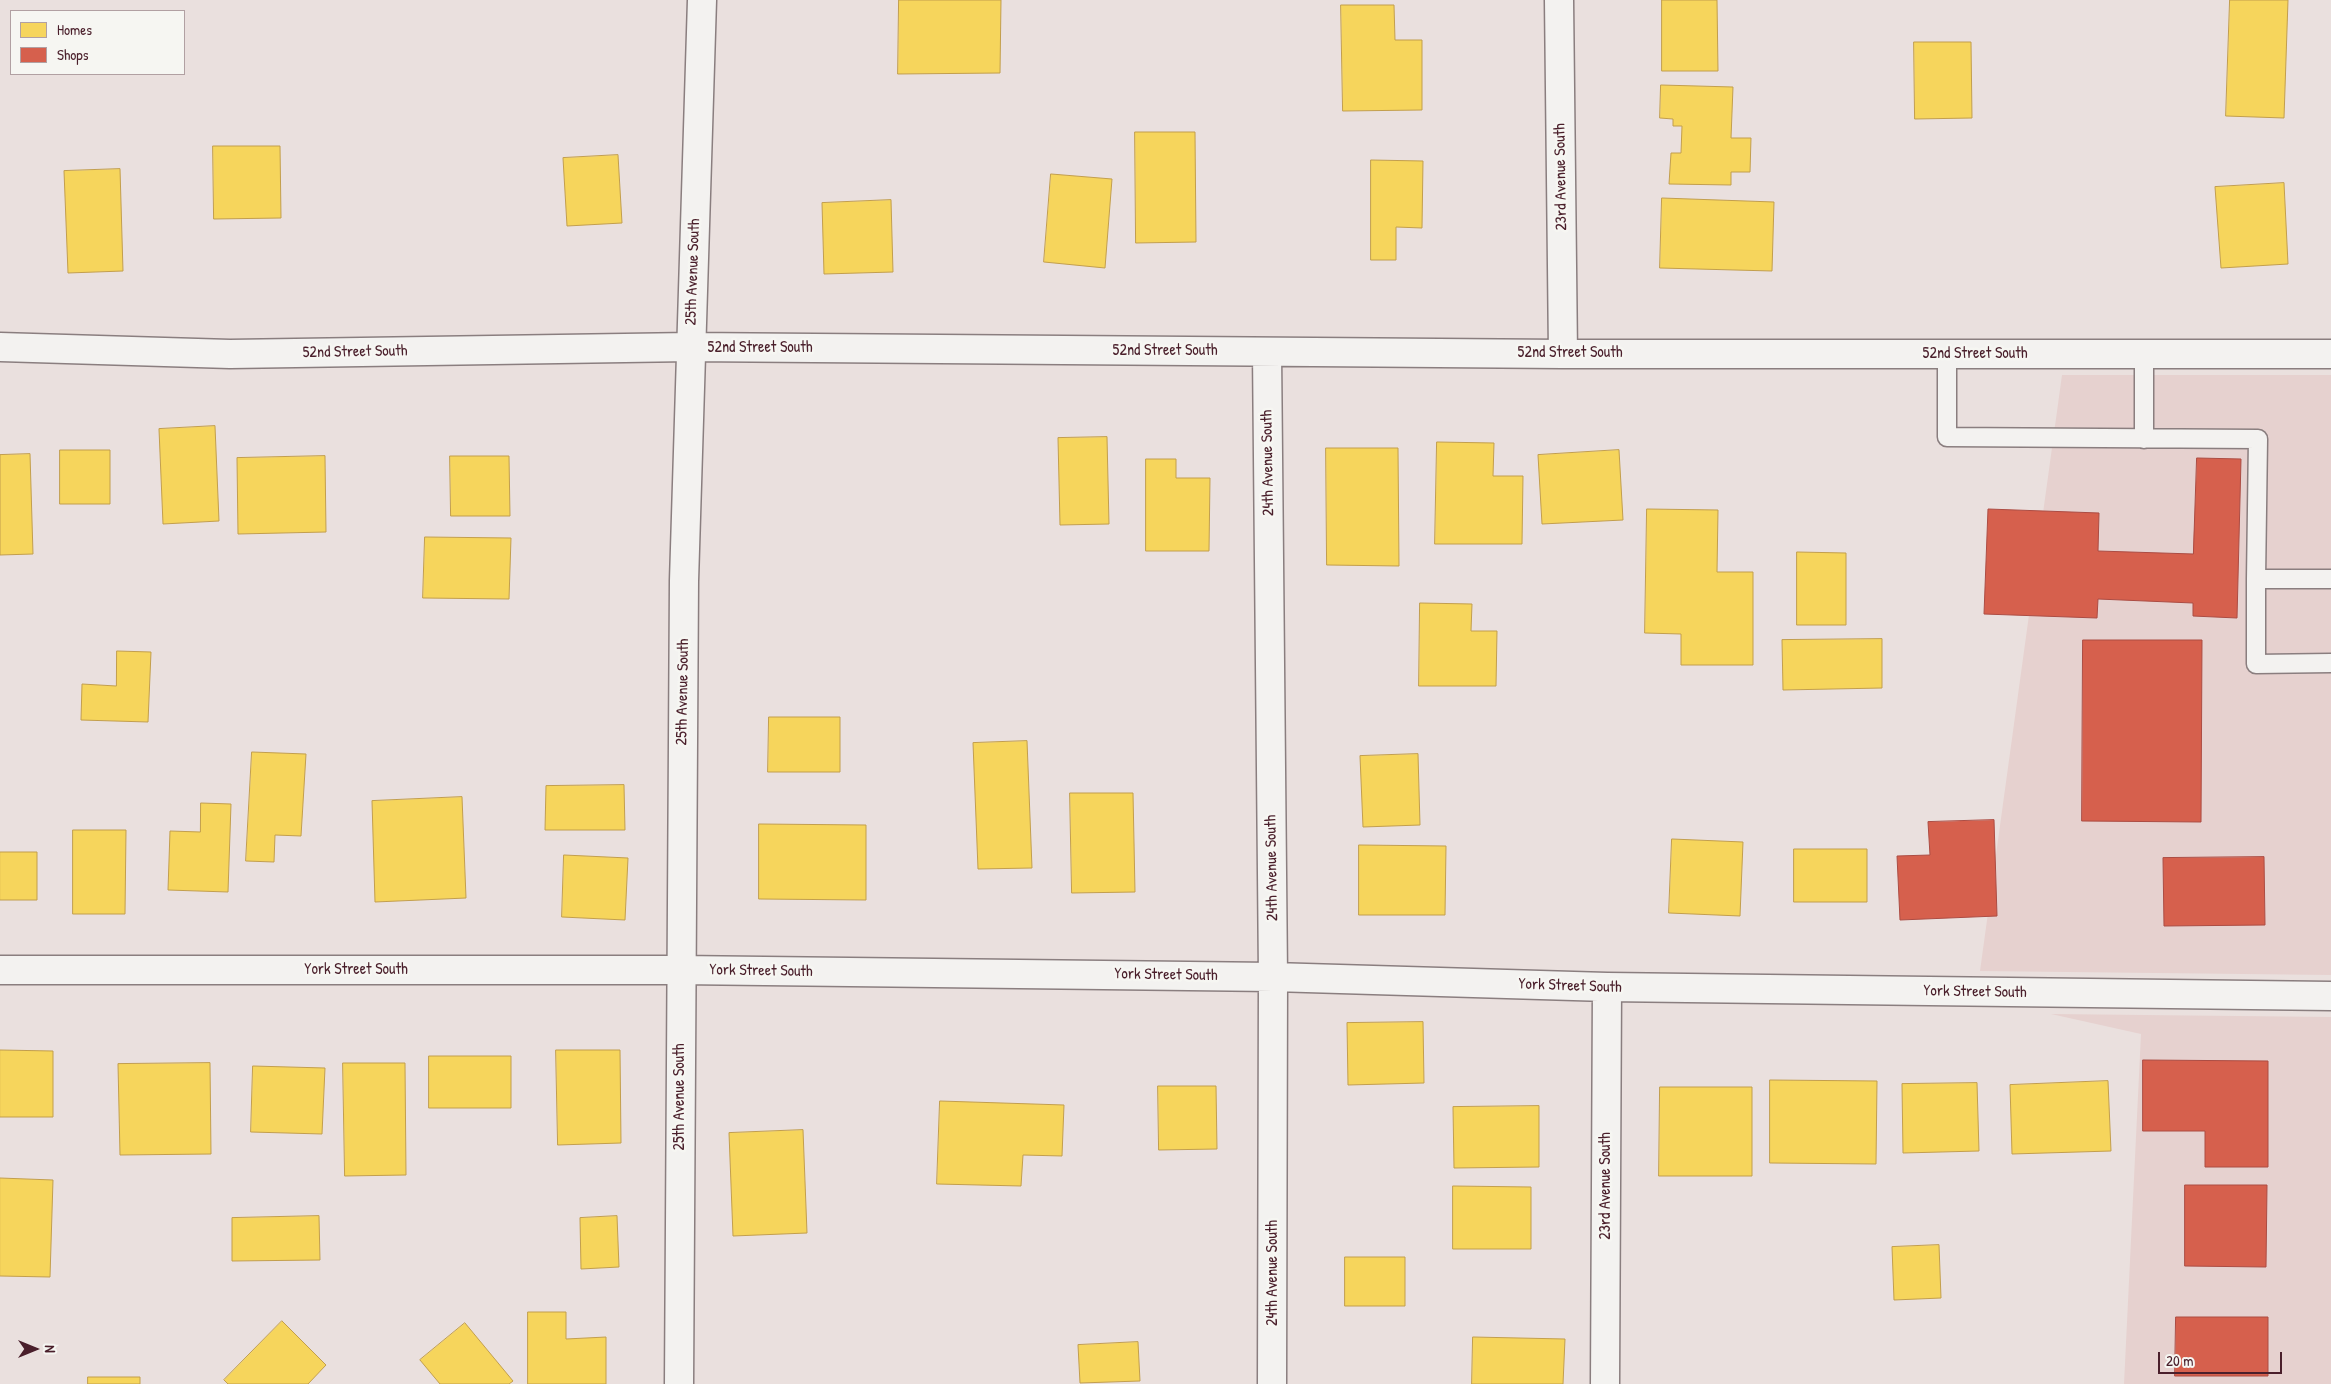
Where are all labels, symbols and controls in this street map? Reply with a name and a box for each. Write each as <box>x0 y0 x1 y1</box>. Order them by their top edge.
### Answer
legend <box>10 10 185 75</box>
text: Homes <box>57 19 92 40</box>
text: Shops <box>57 44 88 65</box>
street label: 23rd Avenue South <box>1550 123 1572 231</box>
street label: 25th Avenue South <box>682 218 704 326</box>
street label: 52nd Street South <box>708 338 812 358</box>
street label: 52nd Street South <box>302 341 408 363</box>
street label: 52nd Street South <box>1113 341 1217 361</box>
street label: 52nd Street South <box>1518 343 1622 363</box>
street label: 52nd Street South <box>1923 344 2027 364</box>
street label: 24th Avenue South <box>1257 410 1279 516</box>
street label: 25th Avenue South <box>672 638 694 746</box>
street label: 24th Avenue South <box>1261 815 1283 921</box>
street label: York Street South <box>304 960 408 980</box>
street label: York Street South <box>709 960 813 982</box>
street label: York Street South <box>1114 964 1218 986</box>
street label: York Street South <box>1518 975 1622 997</box>
street label: York Street South <box>1923 981 2027 1003</box>
street label: 25th Avenue South <box>670 1044 690 1150</box>
street label: 23rd Avenue South <box>1596 1132 1616 1240</box>
street label: 24th Avenue South <box>1263 1220 1283 1326</box>
north arrow <box>10 1324 60 1374</box>
scale bar <box>2161 1342 2285 1374</box>
text: N <box>41 1345 60 1353</box>
text: 20 m <box>2166 1350 2193 1371</box>

